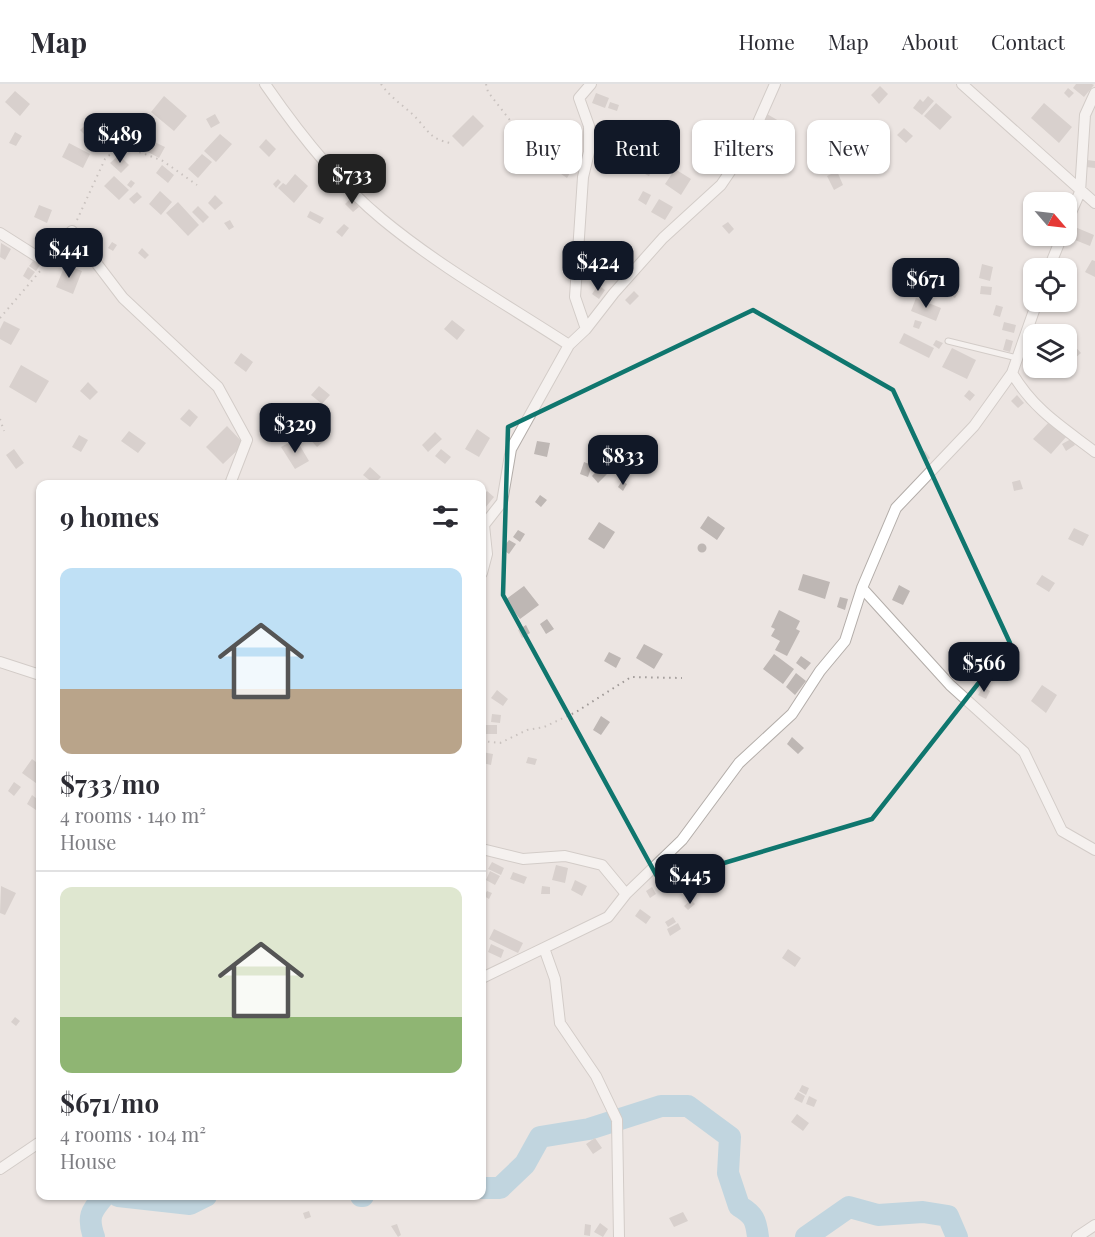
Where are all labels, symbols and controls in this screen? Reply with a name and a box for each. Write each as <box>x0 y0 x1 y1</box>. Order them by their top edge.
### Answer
text: Map <box>30 23 87 60</box>
text: Home <box>739 27 795 55</box>
text: Map <box>828 27 869 55</box>
text: About <box>902 27 958 55</box>
text: Contact <box>991 27 1065 55</box>
pin: $489 <box>84 113 156 164</box>
text: $489 <box>98 119 142 146</box>
chip: Buy <box>504 120 582 174</box>
chip: Rent <box>594 120 680 174</box>
chip: Filters <box>692 120 795 174</box>
chip: New <box>807 120 890 174</box>
pin: $733 <box>316 154 388 205</box>
text: $733 <box>332 160 372 187</box>
north arrow <box>1023 192 1077 246</box>
map controls <box>1023 192 1077 378</box>
pin: $441 <box>33 228 105 279</box>
text: $441 <box>49 234 89 261</box>
pin: $424 <box>562 241 634 292</box>
text: $424 <box>576 247 620 274</box>
pin: $671 <box>890 258 962 309</box>
button: locate <box>1023 258 1077 312</box>
text: $671 <box>906 264 946 291</box>
button: layers <box>1023 324 1077 378</box>
pin: $329 <box>259 403 331 454</box>
text: $329 <box>274 409 316 436</box>
pin: $833 <box>587 435 659 486</box>
text: $833 <box>602 441 644 468</box>
text: 9 homes <box>60 499 159 534</box>
icon: filters <box>429 500 462 533</box>
icon: home <box>207 607 315 715</box>
pin: $566 <box>948 642 1020 693</box>
text: $566 <box>962 648 1006 675</box>
text: $733/mo <box>60 766 160 801</box>
text: 4 rooms · 140 m² <box>60 801 206 828</box>
text: House <box>60 828 116 855</box>
pin: $445 <box>654 854 726 905</box>
text: $445 <box>669 860 711 887</box>
icon: home <box>207 926 315 1034</box>
text: $671/mo <box>60 1085 159 1120</box>
text: 4 rooms · 104 m² <box>60 1120 206 1147</box>
text: House <box>60 1147 116 1174</box>

